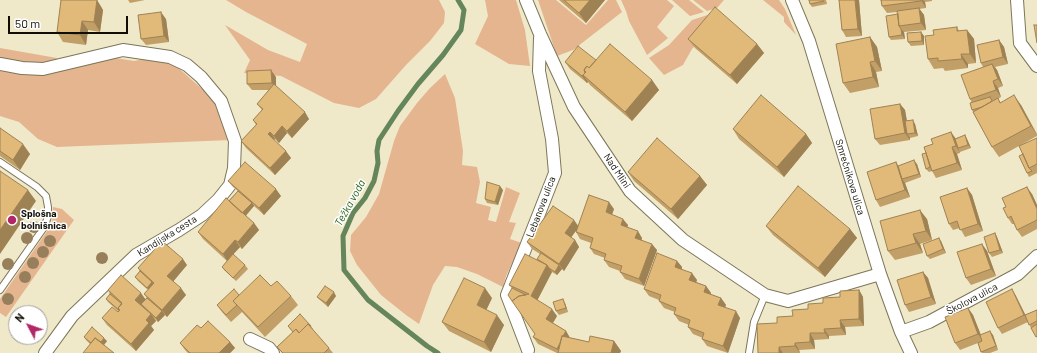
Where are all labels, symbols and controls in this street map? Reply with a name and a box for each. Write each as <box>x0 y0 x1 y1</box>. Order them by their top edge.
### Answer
scale bar <box>10 8 130 34</box>
text: 50 m <box>15 16 40 30</box>
street label: Smrečnikova ulica <box>833 138 867 216</box>
street label: Nad Mlini <box>601 151 633 191</box>
street label: Lebanova ulica <box>524 175 558 239</box>
water label: Težka voda <box>332 177 368 229</box>
place label: Splošna bolnišnica <box>21 208 66 232</box>
street label: Kandijska cesta <box>135 213 199 259</box>
marker: Splošna bolnišnica <box>6 214 18 226</box>
street label: Školova ulica <box>944 281 1000 317</box>
north arrow <box>8 305 48 345</box>
text: N <box>12 310 27 324</box>

